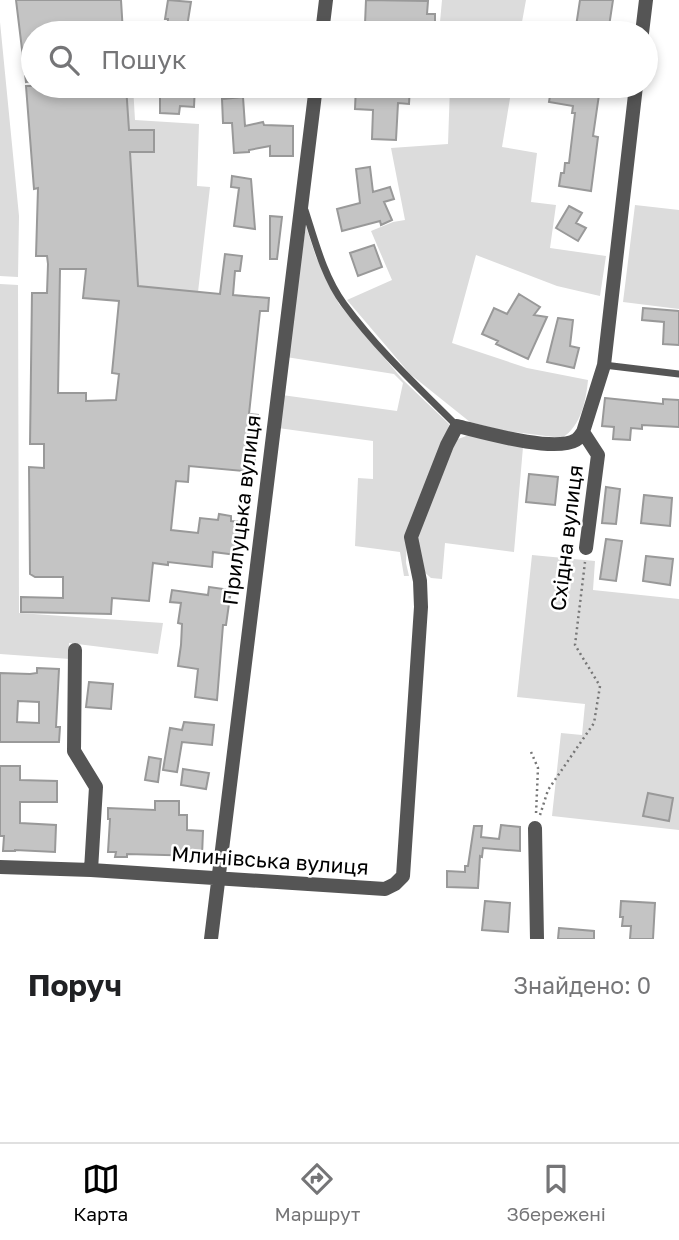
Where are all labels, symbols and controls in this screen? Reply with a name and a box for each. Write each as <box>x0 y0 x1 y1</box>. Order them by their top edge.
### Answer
search box <box>21 21 658 98</box>
icon: search <box>45 41 83 79</box>
text: Пошук <box>101 44 187 75</box>
street label: Прилуцька вулиця <box>216 413 266 607</box>
street label: Східна вулиця <box>544 463 588 612</box>
street label: Млинівська вулиця <box>170 840 370 880</box>
text: Поруч <box>28 967 122 1003</box>
text: Знайдено: 0 <box>513 971 651 999</box>
tab: Карта <box>73 1160 128 1225</box>
tab: Маршрут <box>274 1160 360 1225</box>
tab: Збережені <box>507 1160 606 1225</box>

